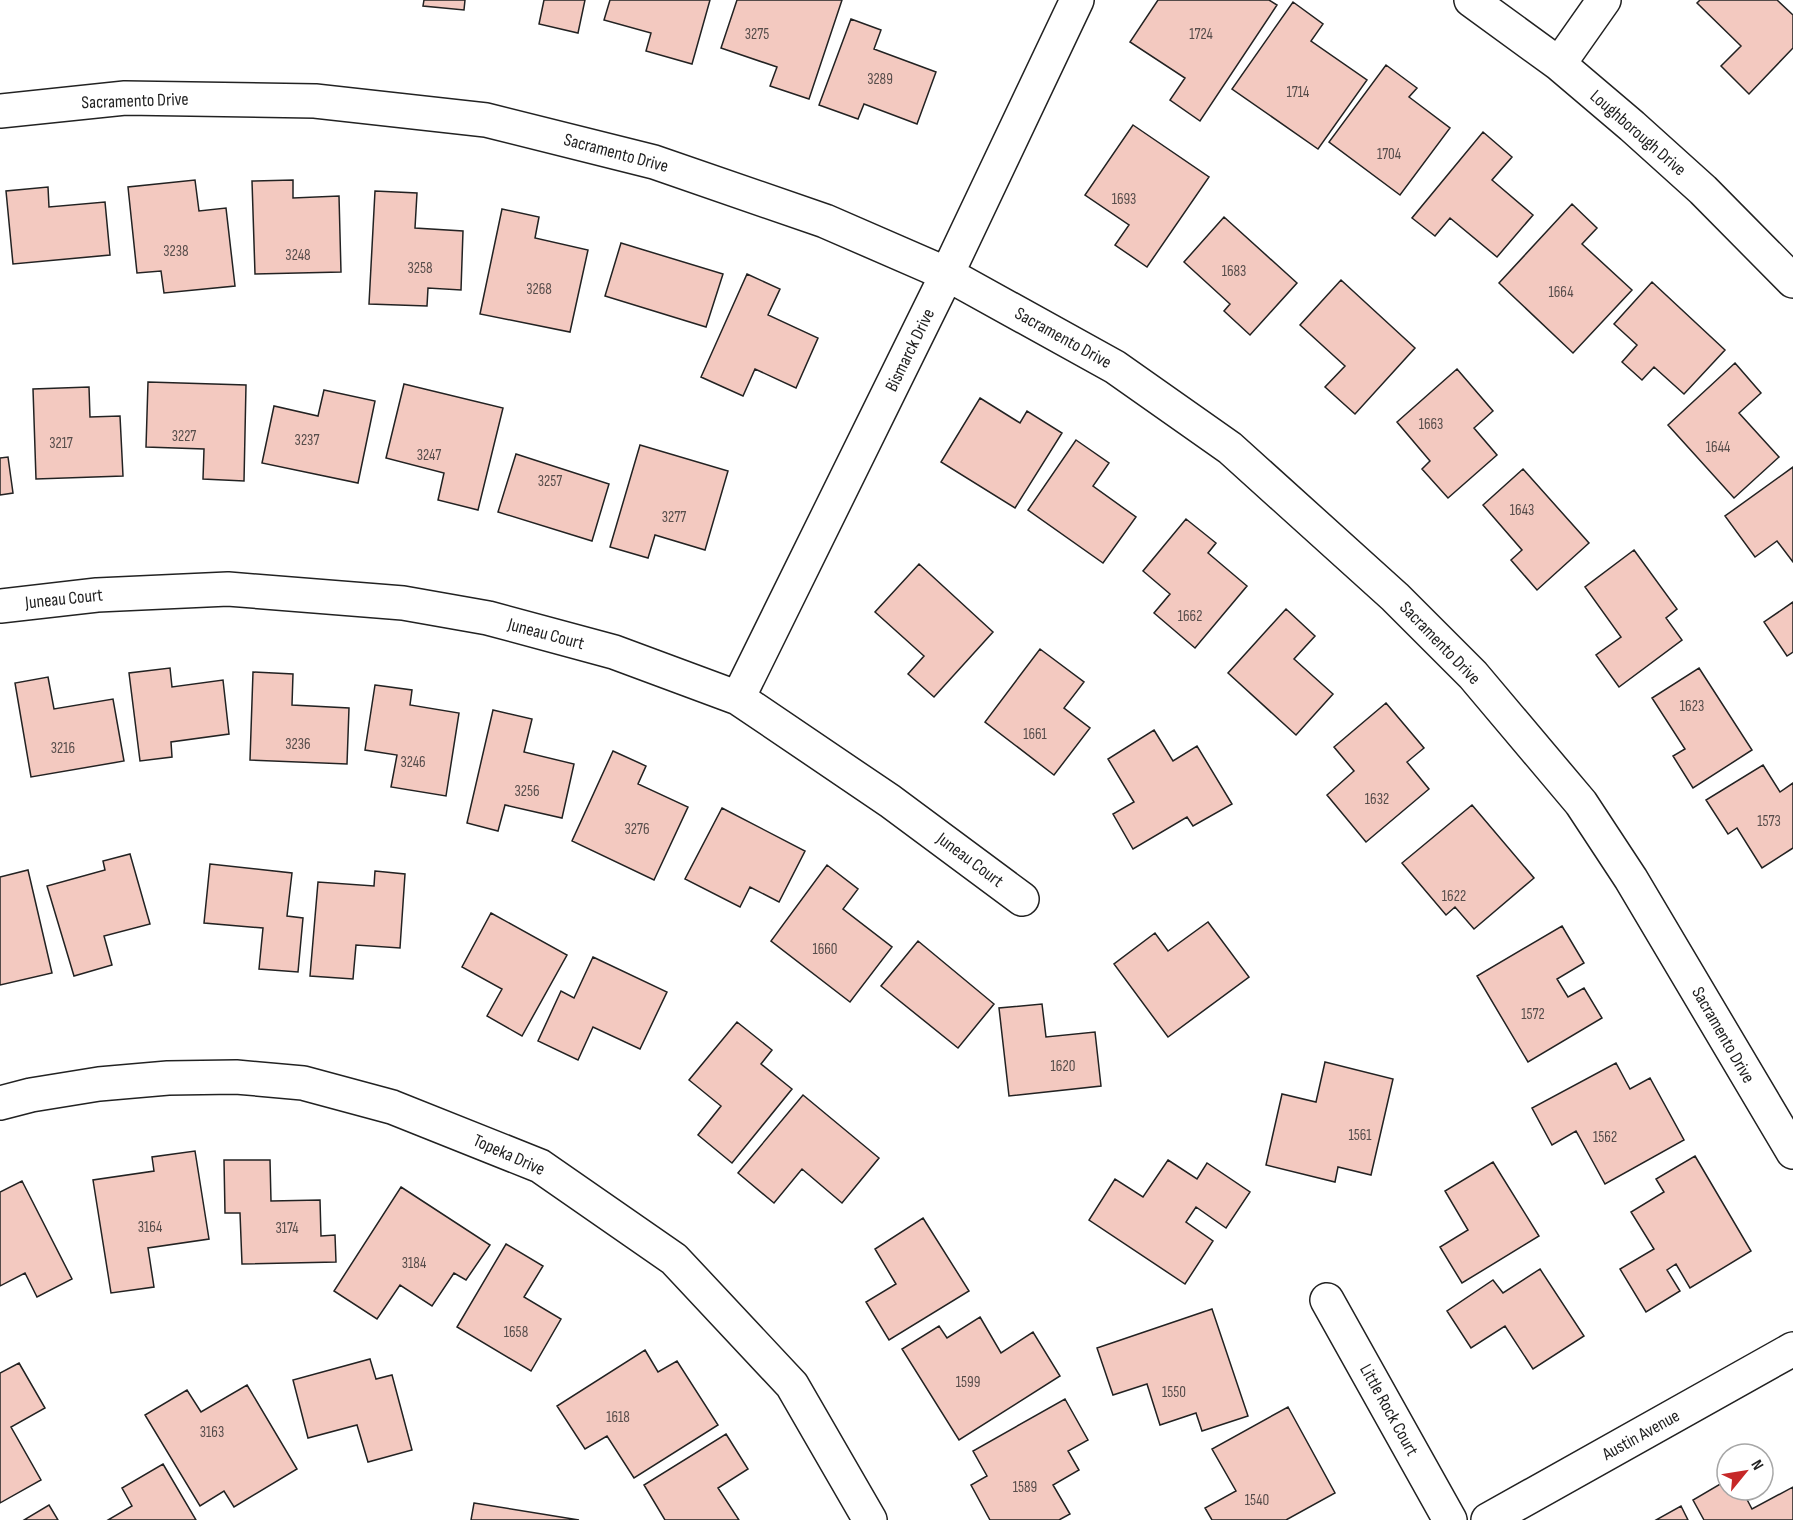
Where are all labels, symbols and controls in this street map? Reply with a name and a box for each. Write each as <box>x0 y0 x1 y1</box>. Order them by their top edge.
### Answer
house number: 3275 <box>745 25 769 44</box>
house number: 1724 <box>1189 25 1213 44</box>
house number: 3289 <box>867 70 893 89</box>
house number: 1714 <box>1287 83 1309 102</box>
street label: Loughborough Drive <box>1586 86 1690 180</box>
street label: Sacramento Drive <box>81 89 189 113</box>
street label: Sacramento Drive <box>561 129 671 177</box>
house number: 1704 <box>1377 145 1401 164</box>
house number: 1693 <box>1112 190 1136 209</box>
house number: 3238 <box>163 242 189 261</box>
house number: 3248 <box>285 246 311 265</box>
house number: 3258 <box>407 259 433 278</box>
house number: 1683 <box>1222 262 1246 281</box>
house number: 3268 <box>526 280 552 299</box>
house number: 1664 <box>1549 283 1573 302</box>
street label: Sacramento Drive <box>1011 303 1115 373</box>
street label: Bismarck Drive <box>881 305 939 395</box>
house number: 1663 <box>1419 415 1443 434</box>
house number: 3227 <box>172 427 196 446</box>
house number: 3237 <box>295 431 319 450</box>
house number: 3217 <box>49 434 73 453</box>
house number: 1644 <box>1706 438 1730 457</box>
house number: 3247 <box>417 446 441 465</box>
house number: 3257 <box>538 472 562 491</box>
house number: 1643 <box>1510 501 1534 520</box>
house number: 3277 <box>662 508 686 527</box>
street label: Juneau Court <box>23 584 104 614</box>
street label: Sacramento Drive <box>1395 597 1485 689</box>
house number: 1662 <box>1178 607 1202 626</box>
street label: Juneau Court <box>505 614 587 654</box>
house number: 1623 <box>1680 697 1704 716</box>
house number: 1661 <box>1023 725 1048 744</box>
house number: 3236 <box>285 735 311 754</box>
house number: 3216 <box>51 739 75 758</box>
house number: 3246 <box>400 753 426 772</box>
house number: 3256 <box>514 782 540 801</box>
house number: 1632 <box>1365 790 1389 809</box>
house number: 1573 <box>1757 812 1781 831</box>
house number: 3276 <box>624 820 650 839</box>
street label: Juneau Court <box>932 828 1008 892</box>
house number: 1622 <box>1442 887 1466 906</box>
house number: 1660 <box>812 940 838 959</box>
street label: Sacramento Drive <box>1687 983 1759 1087</box>
house number: 1572 <box>1521 1005 1545 1024</box>
house number: 1620 <box>1051 1057 1075 1076</box>
house number: 1561 <box>1348 1126 1372 1145</box>
house number: 1562 <box>1593 1128 1617 1147</box>
street label: Topeka Drive <box>470 1130 548 1180</box>
house number: 3164 <box>138 1218 162 1237</box>
house number: 3174 <box>276 1219 299 1238</box>
house number: 3184 <box>402 1254 426 1273</box>
house number: 1658 <box>504 1323 528 1342</box>
street label: Little Rock Court <box>1355 1361 1423 1460</box>
house number: 1599 <box>956 1373 980 1392</box>
house number: 1550 <box>1162 1383 1186 1402</box>
street label: Austin Avenue <box>1598 1405 1683 1465</box>
house number: 1618 <box>606 1408 630 1427</box>
house number: 3163 <box>200 1423 224 1442</box>
north arrow <box>1715 1442 1775 1502</box>
text: N <box>1746 1457 1767 1474</box>
house number: 1589 <box>1013 1478 1037 1497</box>
house number: 1540 <box>1245 1491 1269 1510</box>

